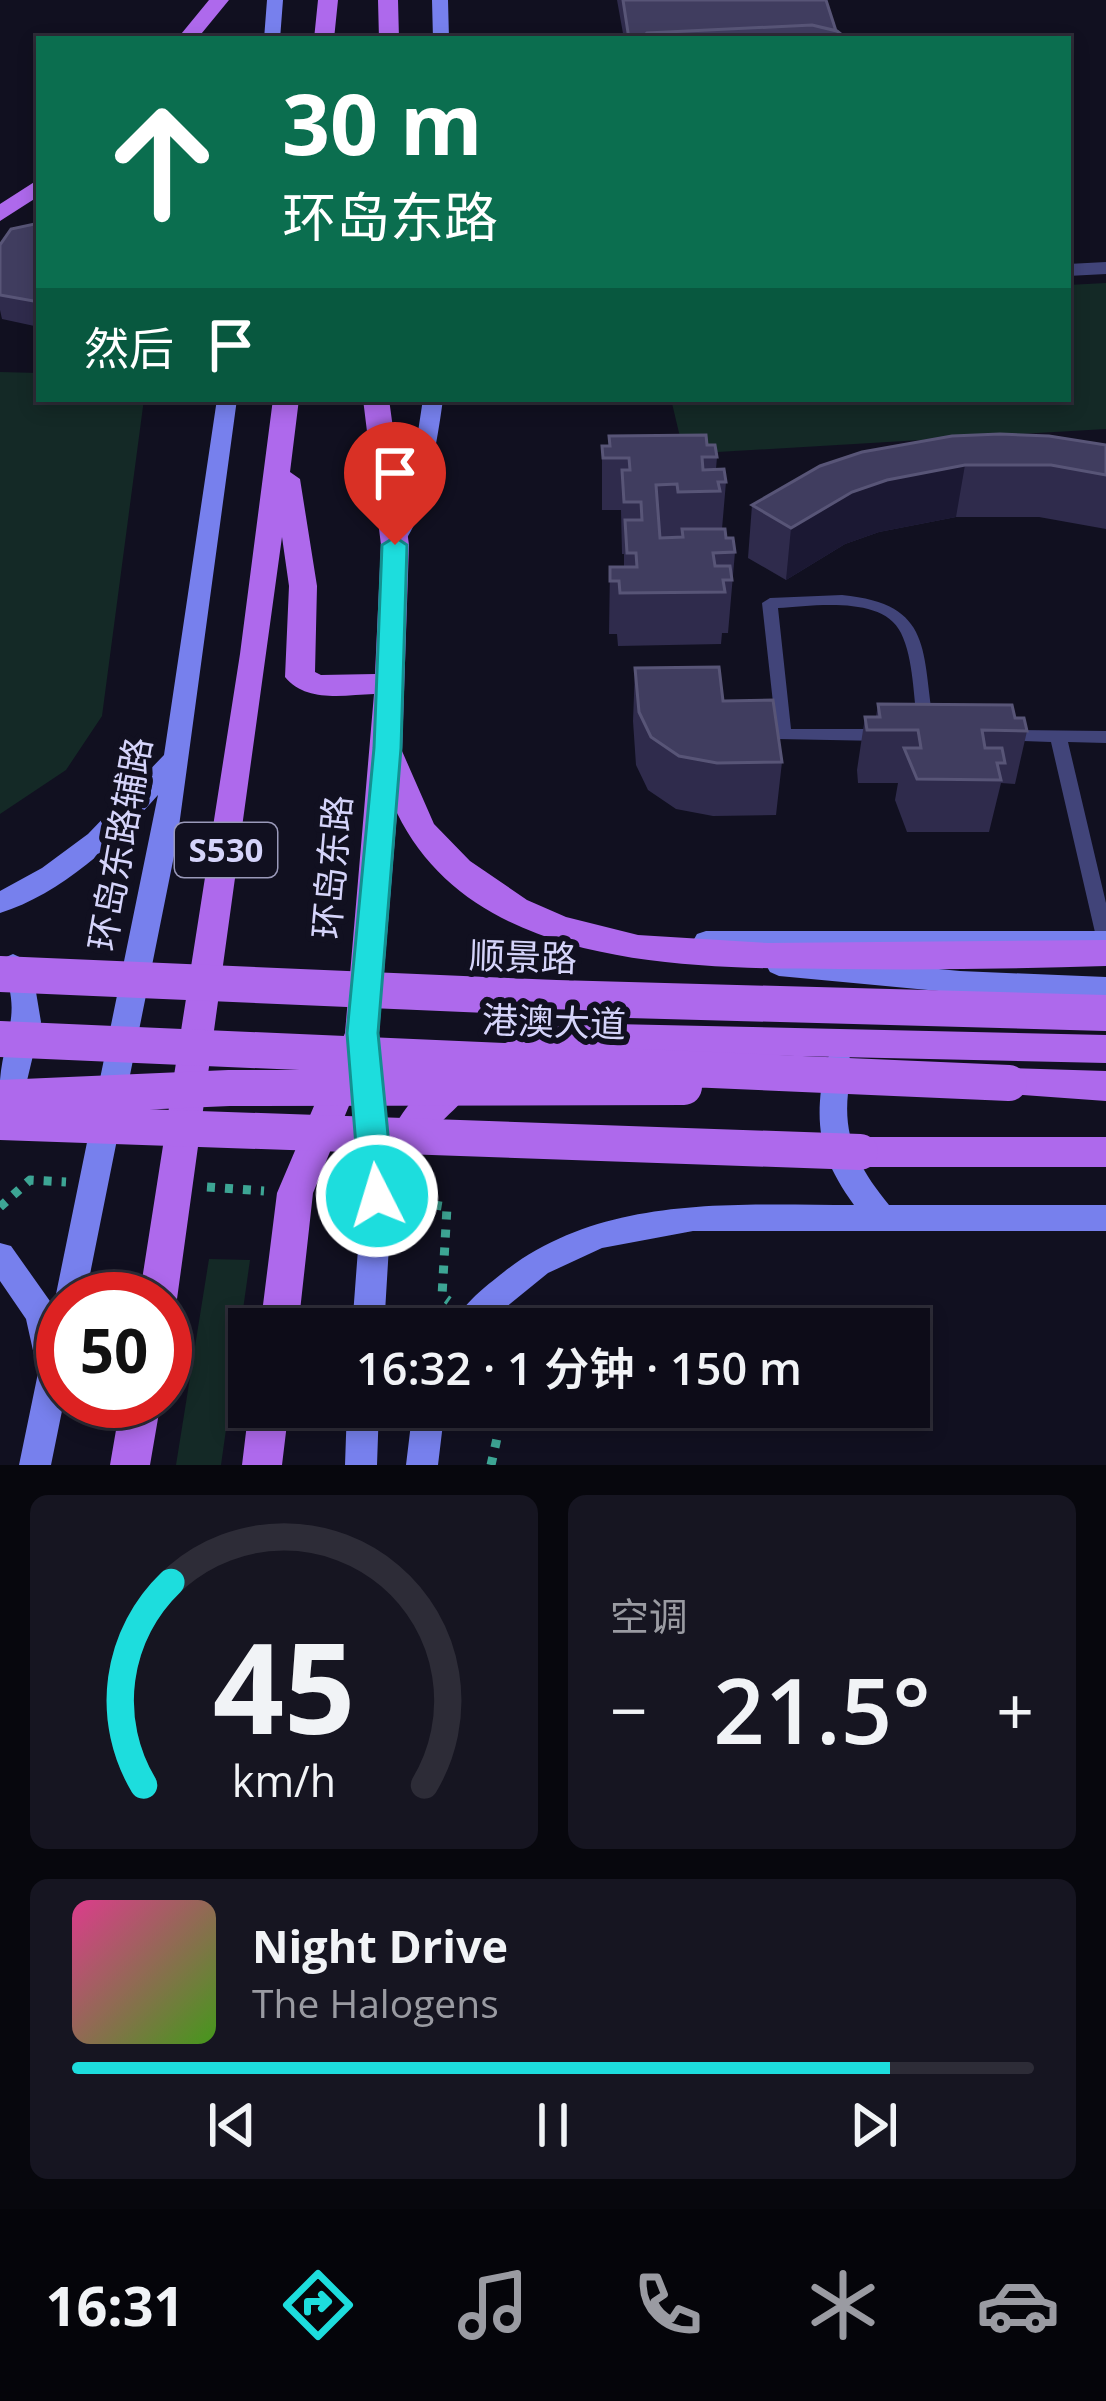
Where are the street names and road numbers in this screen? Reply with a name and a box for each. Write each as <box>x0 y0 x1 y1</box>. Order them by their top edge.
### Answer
street label: 环岛东路辅路 <box>77 733 162 955</box>
street label: 环岛东路 <box>301 793 362 941</box>
road number: S530 <box>175 823 277 877</box>
street label: 顺景路 <box>468 930 578 983</box>
street label: 港澳大道 <box>481 995 627 1048</box>

